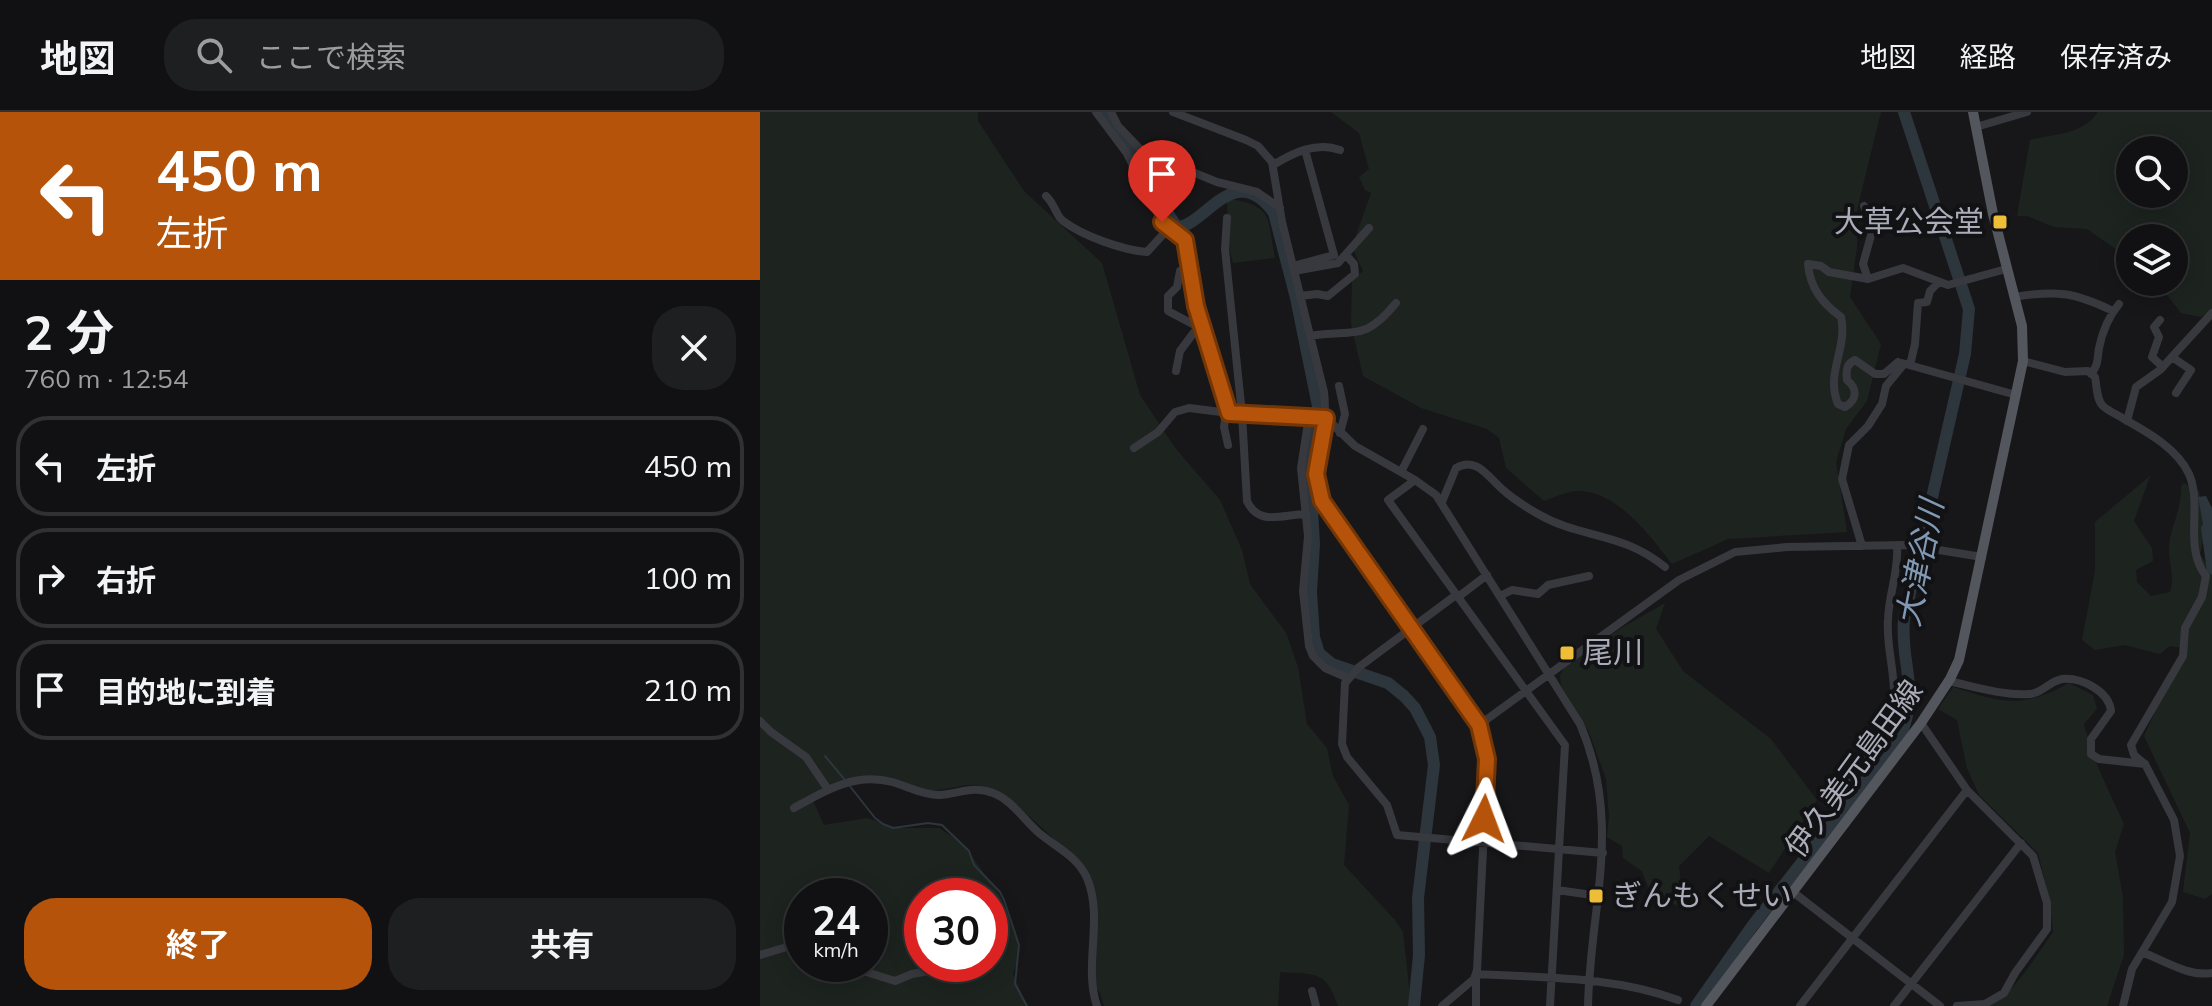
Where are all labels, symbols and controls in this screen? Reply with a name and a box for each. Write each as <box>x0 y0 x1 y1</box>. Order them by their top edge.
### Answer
search box <box>164 19 724 91</box>
icon: search <box>192 33 236 77</box>
text: 地図 <box>40 34 116 82</box>
text: ここで検索 <box>256 38 406 76</box>
text: 地図 <box>1860 39 1916 74</box>
text: 経路 <box>1960 39 2016 74</box>
text: 保存済み <box>2060 39 2172 74</box>
text: 450 m <box>156 135 323 205</box>
map controls <box>2116 136 2188 296</box>
button: search <box>2116 136 2188 208</box>
pin <box>1128 140 1196 222</box>
icon: left <box>24 144 128 248</box>
icon: arrive <box>1140 152 1184 196</box>
place label: 大草公会堂 <box>1834 202 1984 240</box>
text: 左折 <box>156 210 228 255</box>
marker: 大草公会堂 <box>1991 213 2009 231</box>
button: layers <box>2116 224 2188 296</box>
text: 2 分 <box>24 302 114 362</box>
button: close <box>652 306 736 390</box>
text: 760 m · 12:54 <box>24 362 188 395</box>
icon: left <box>28 444 72 488</box>
text: 450 m <box>644 447 732 485</box>
text: 左折 <box>96 449 156 487</box>
water label: 大津谷川 <box>1887 493 1951 629</box>
icon: right <box>28 556 72 600</box>
text: 100 m <box>644 559 732 597</box>
text: 右折 <box>96 561 156 599</box>
place label: 尾川 <box>1583 633 1643 671</box>
marker: 尾川 <box>1558 644 1576 662</box>
icon: arrive <box>28 668 72 712</box>
text: 210 m <box>644 671 732 709</box>
street label: 伊久美元島田線 <box>1776 672 1930 865</box>
text: 目的地に到着 <box>96 673 276 711</box>
position arrow <box>1442 777 1526 861</box>
place label: ぎんもくせい <box>1612 876 1792 914</box>
speed limit sign: 30 <box>904 878 1008 982</box>
marker: ぎんもくせい <box>1587 887 1605 905</box>
text: 24 <box>812 895 860 945</box>
button: 終了 <box>24 898 372 990</box>
button: 共有 <box>388 898 736 990</box>
text: km/h <box>813 937 859 962</box>

